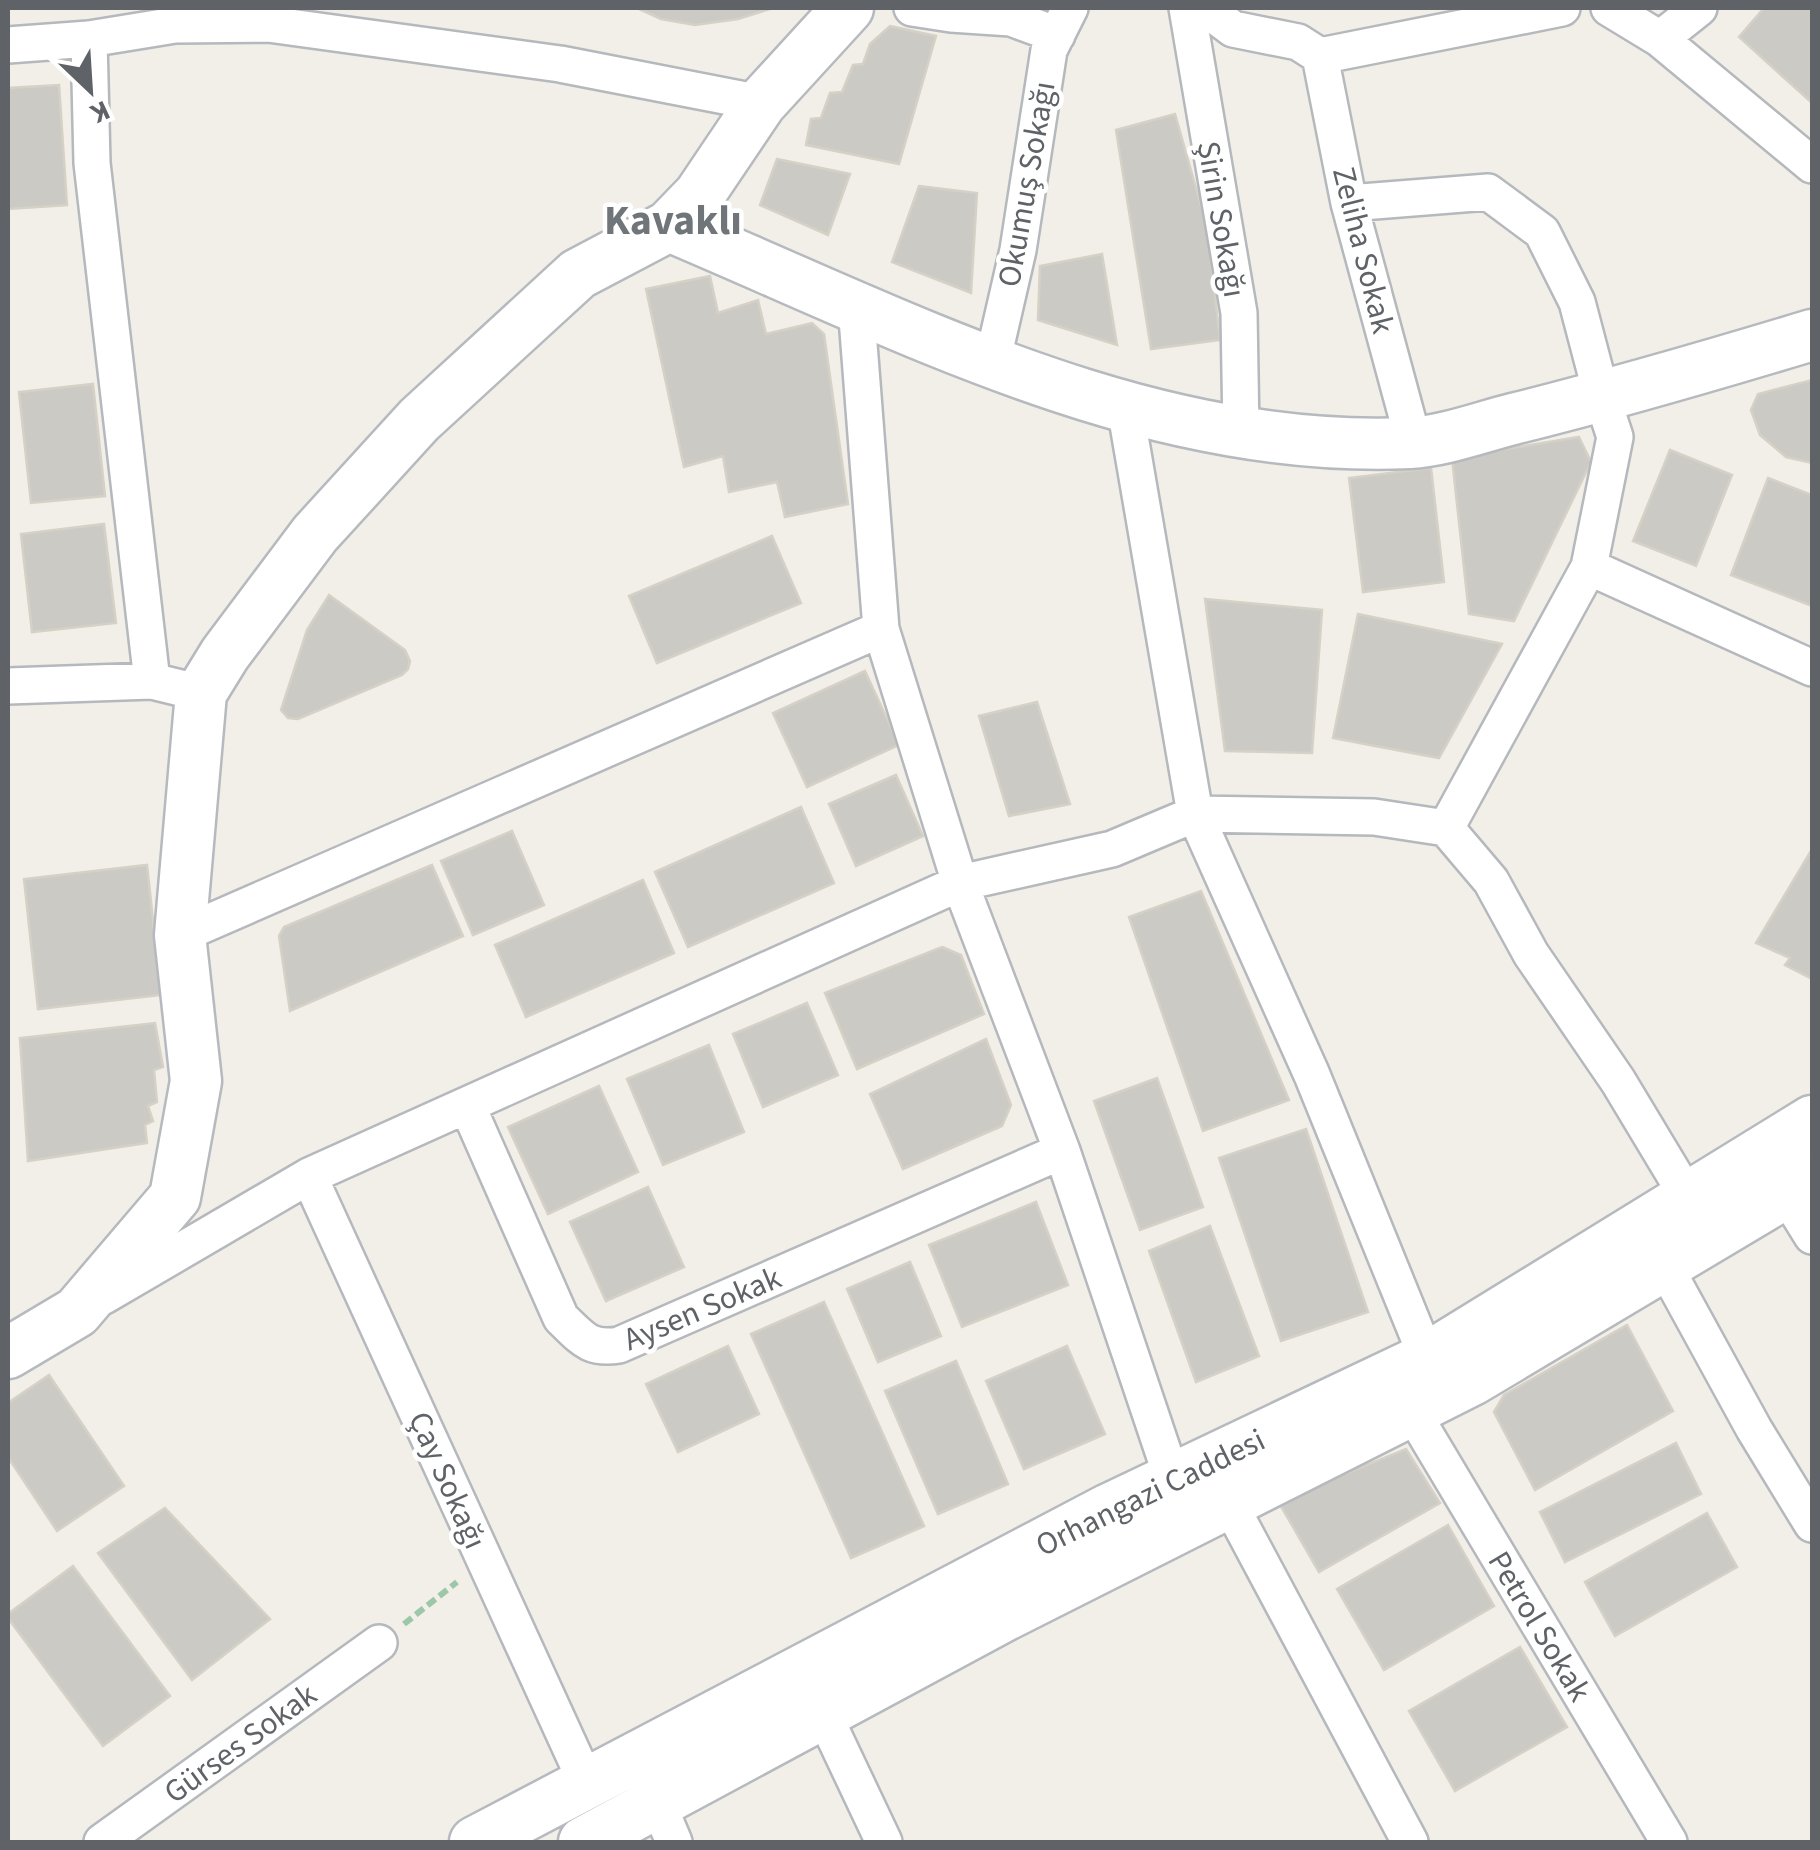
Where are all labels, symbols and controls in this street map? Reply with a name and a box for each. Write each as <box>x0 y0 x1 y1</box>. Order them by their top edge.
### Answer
north arrow <box>40 40 140 140</box>
street label: Okumuş Sokağı <box>986 78 1068 291</box>
text: K <box>83 90 116 134</box>
street label: Şirin Sokağı <box>1185 137 1257 301</box>
street label: Zeliha Sokak <box>1320 162 1406 339</box>
district label: Kavaklı <box>604 191 742 251</box>
street label: Aysen Sokak <box>616 1255 788 1363</box>
street label: Çay Sokağı <box>396 1404 498 1556</box>
street label: Orhangazi Caddesi <box>1028 1417 1273 1568</box>
street label: Petrol Sokak <box>1476 1543 1602 1711</box>
street label: Gürses Sokak <box>155 1672 327 1815</box>

